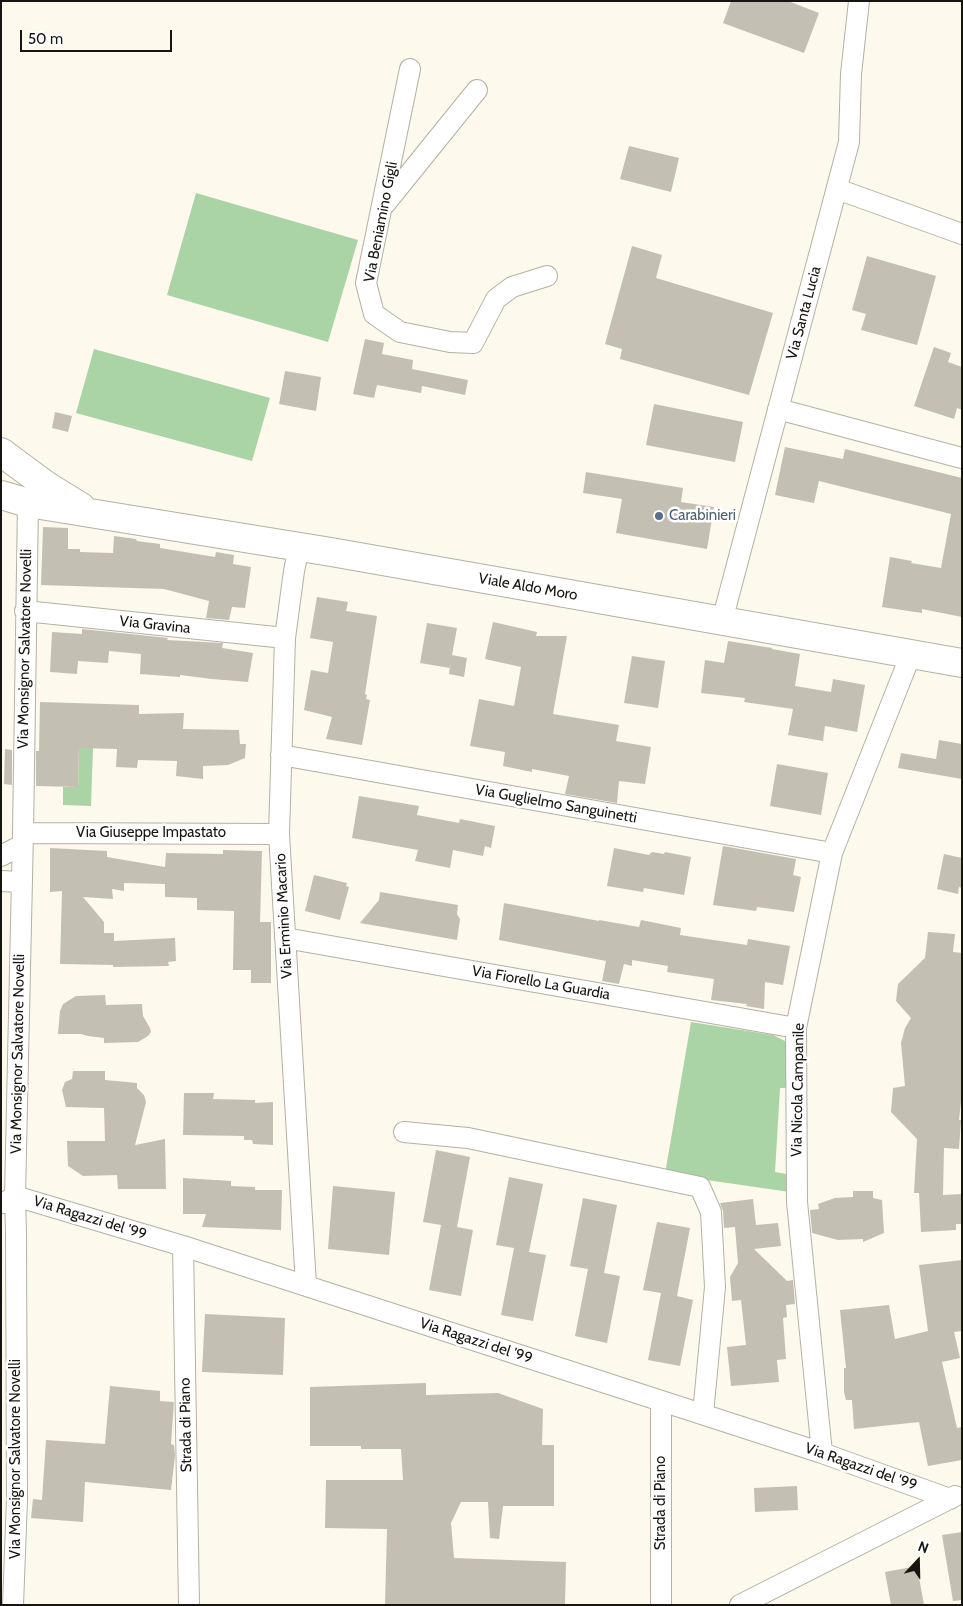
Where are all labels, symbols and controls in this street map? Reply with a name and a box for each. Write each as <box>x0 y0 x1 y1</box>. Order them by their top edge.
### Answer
scale bar <box>22 20 175 52</box>
text: 50 m <box>28 30 63 48</box>
street label: Via Beniamino Gigli <box>360 160 402 284</box>
street label: Via Santa Lucia <box>783 264 825 362</box>
place label: Carabinieri <box>669 507 736 525</box>
marker: Carabinieri <box>653 510 665 522</box>
street label: Via Monsignor Salvatore Novelli <box>14 549 36 749</box>
street label: Viale Aldo Moro <box>477 569 579 605</box>
street label: Via Gravina <box>119 612 191 638</box>
street label: Via Guglielmo Sanguinetti <box>474 781 638 827</box>
street label: Via Giuseppe Impastato <box>76 824 226 842</box>
street label: Via Erminio Macario <box>272 853 296 979</box>
street label: Via Monsignor Salvatore Novelli <box>7 954 29 1154</box>
street label: Via Fiorello La Guardia <box>471 962 611 1004</box>
street label: Via Nicola Campanile <box>788 1023 808 1157</box>
street label: Via Ragazzi del '99 <box>31 1192 149 1244</box>
street label: Via Ragazzi del '99 <box>417 1314 535 1368</box>
street label: Via Monsignor Salvatore Novelli <box>7 1359 25 1559</box>
street label: Strada di Piano <box>176 1377 196 1473</box>
street label: Via Ragazzi del '99 <box>802 1439 920 1495</box>
street label: Strada di Piano <box>652 1456 670 1550</box>
north arrow <box>893 1536 943 1586</box>
text: N <box>916 1537 931 1557</box>

